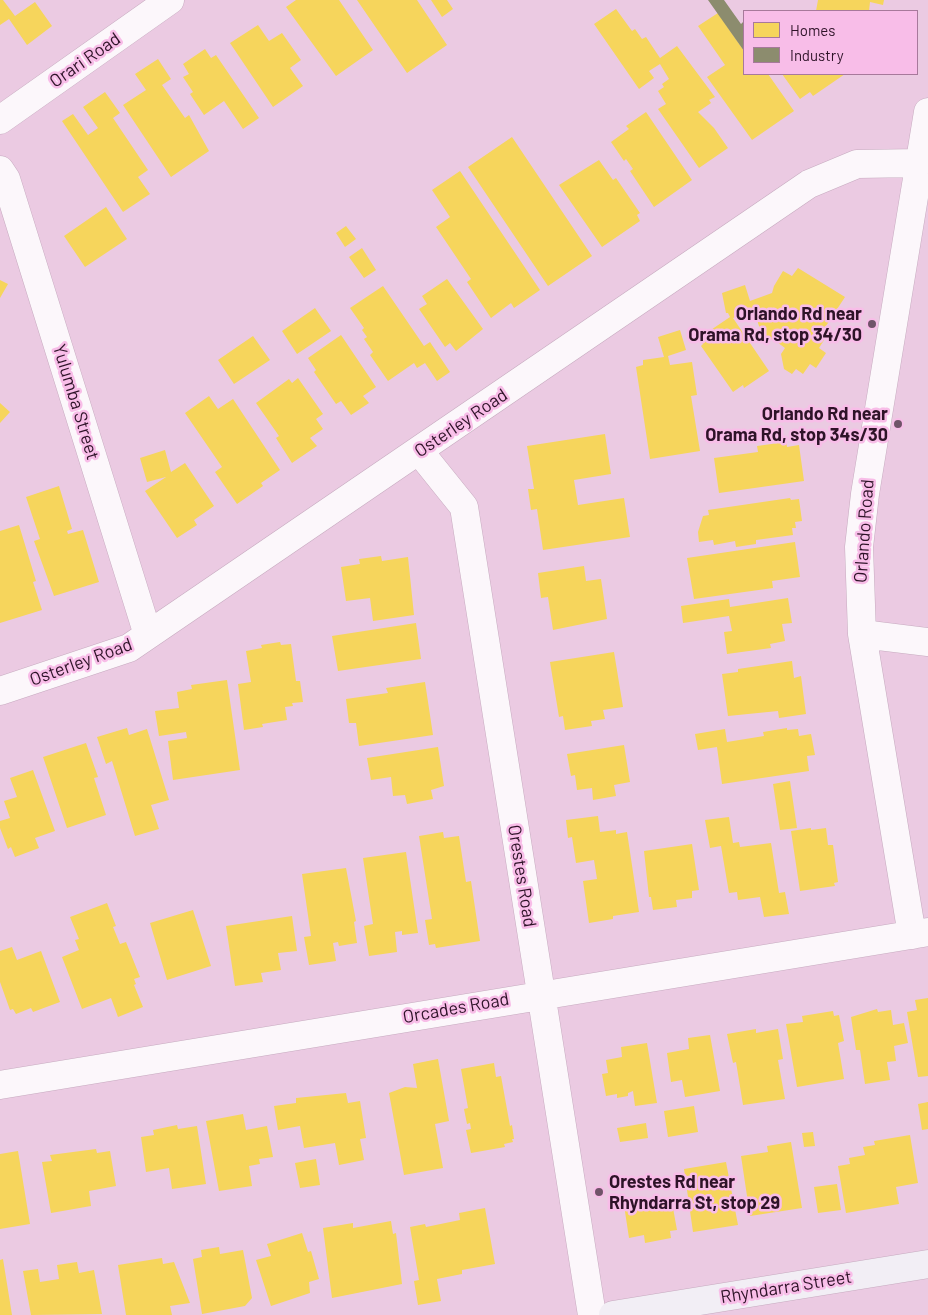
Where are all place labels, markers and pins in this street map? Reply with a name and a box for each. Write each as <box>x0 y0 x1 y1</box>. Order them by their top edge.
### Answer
place label: Orlando Rd near Orama Rd, stop 34/30 <box>688 303 862 346</box>
marker: Orlando Rd near Orama Rd, stop 34/30 <box>866 318 878 330</box>
place label: Orlando Rd near Orama Rd, stop 34s/30 <box>705 403 888 446</box>
marker: Orlando Rd near Orama Rd, stop 34s/30 <box>892 418 904 430</box>
place label: Orestes Rd near Rhyndarra St, stop 29 <box>609 1171 780 1214</box>
marker: Orestes Rd near Rhyndarra St, stop 29 <box>593 1186 605 1198</box>

